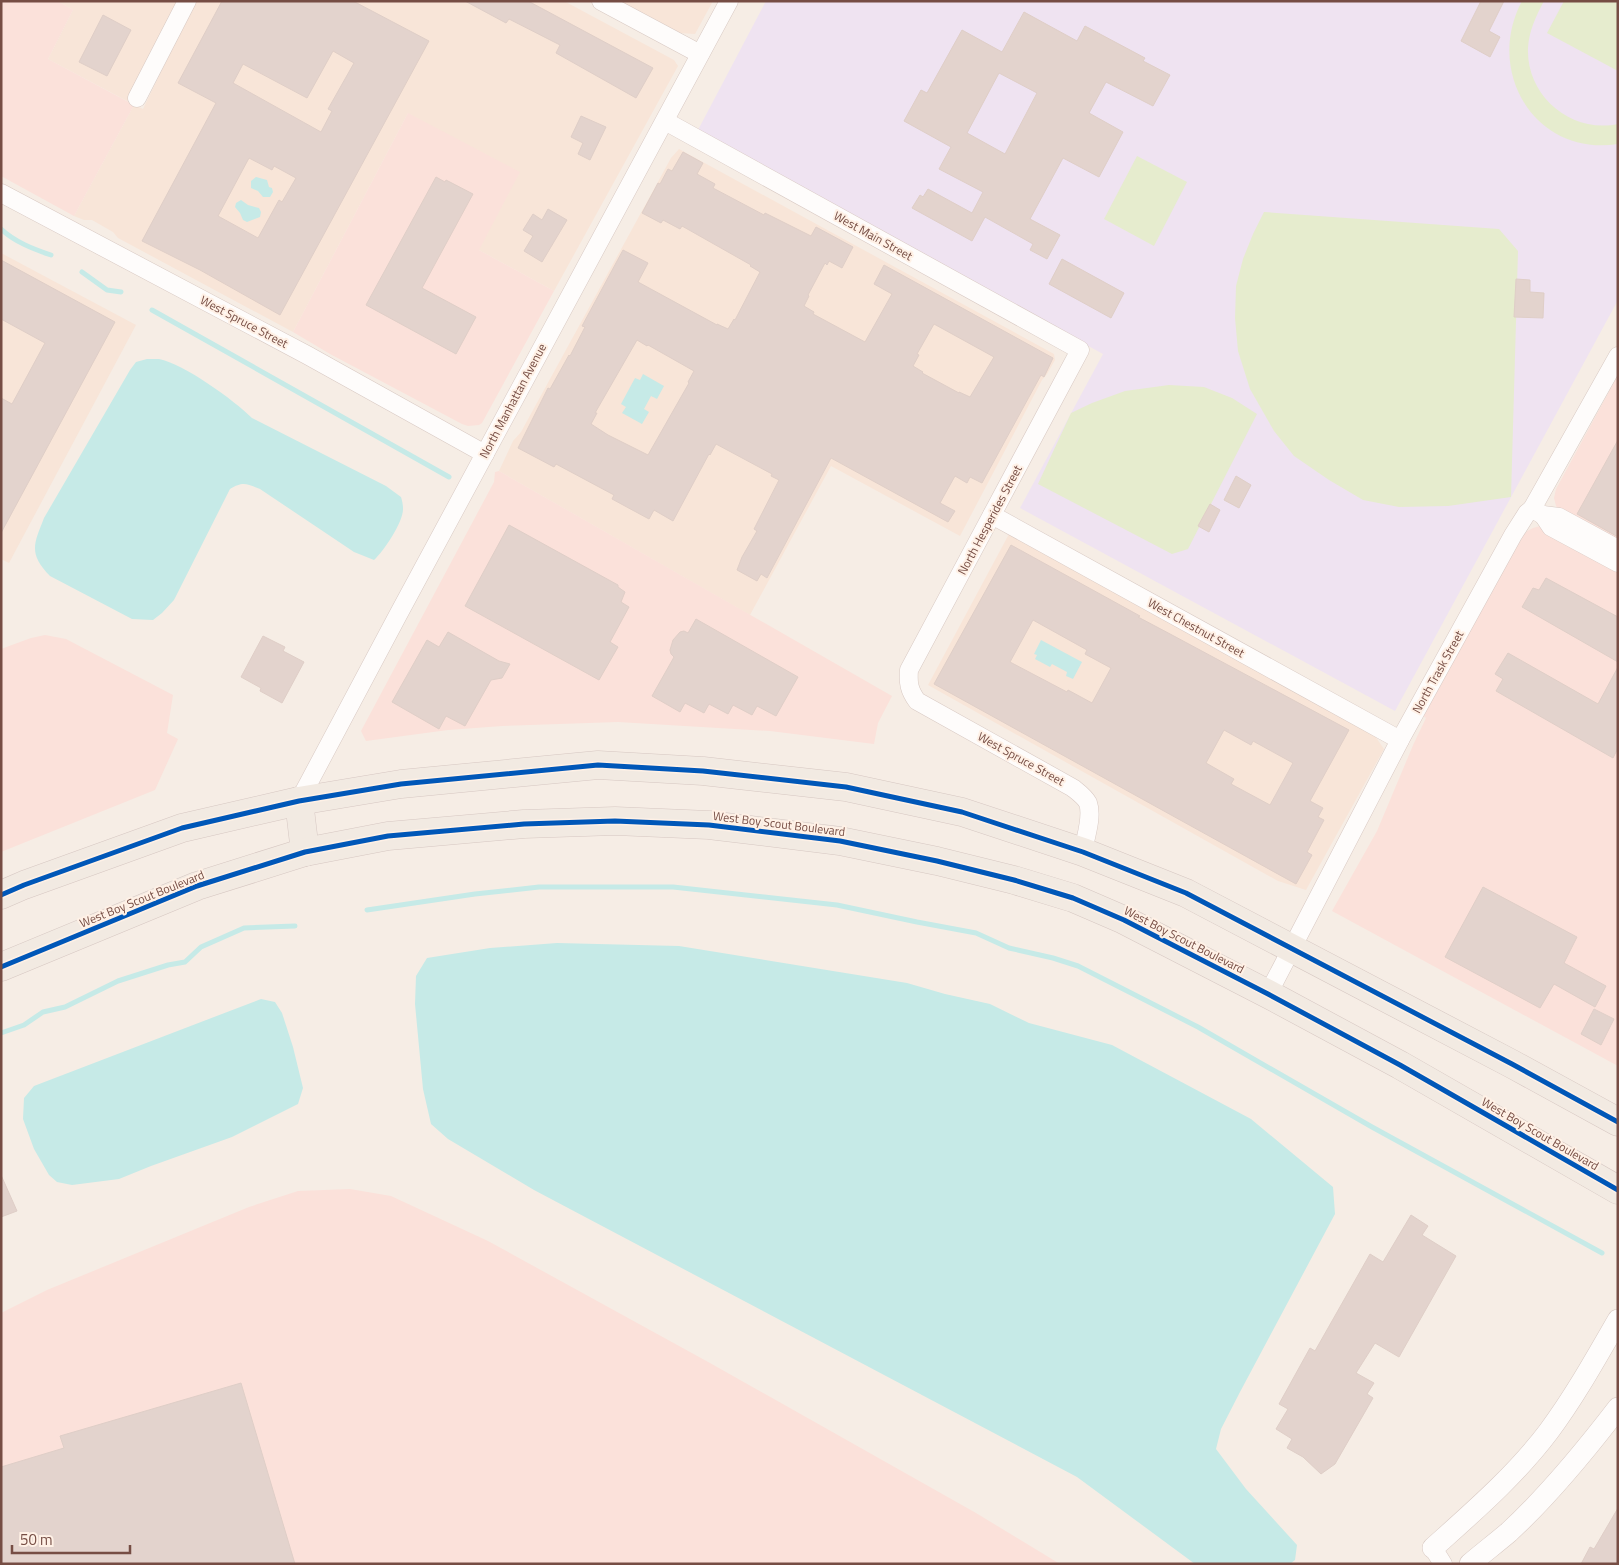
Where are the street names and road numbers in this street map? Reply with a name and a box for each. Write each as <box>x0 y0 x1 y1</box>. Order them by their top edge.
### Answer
street label: West Main Street <box>830 206 917 265</box>
street label: West Spruce Street <box>197 290 292 353</box>
street label: North Manhattan Avenue <box>474 340 551 462</box>
street label: North Hesperides Street <box>952 461 1027 578</box>
street label: West Chestnut Street <box>1144 593 1249 663</box>
street label: North Trask Street <box>1407 626 1469 717</box>
street label: West Spruce Street <box>974 727 1069 791</box>
street label: West Boy Scout Boulevard <box>712 806 846 841</box>
street label: West Boy Scout Boulevard <box>77 865 207 932</box>
street label: West Boy Scout Boulevard <box>1121 901 1248 978</box>
street label: West Boy Scout Boulevard <box>1478 1092 1603 1175</box>

